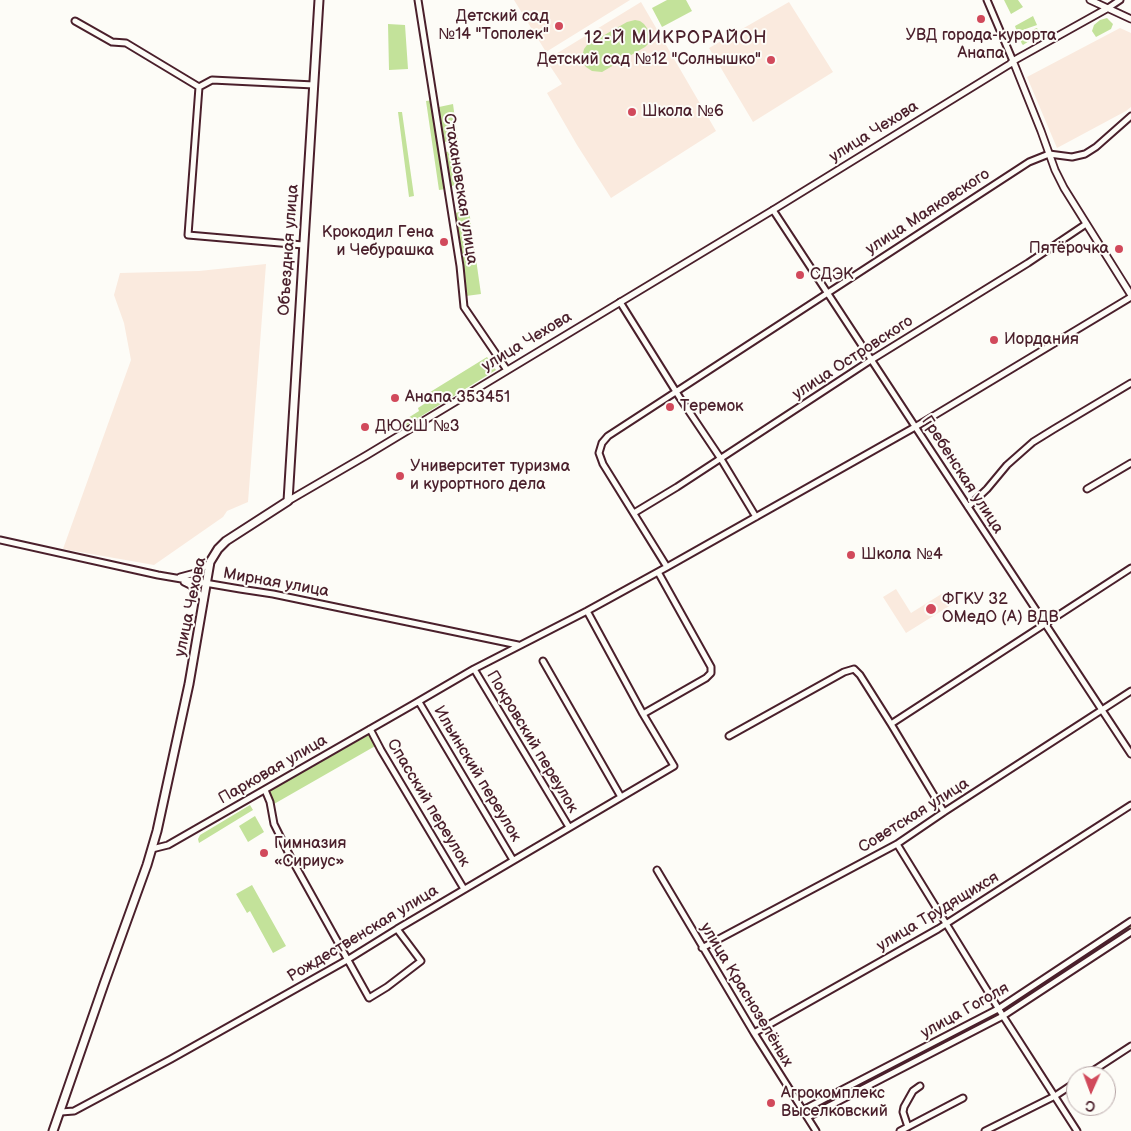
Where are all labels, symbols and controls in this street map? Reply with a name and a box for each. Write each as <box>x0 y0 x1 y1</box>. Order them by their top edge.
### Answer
place label: Детский сад №14 "Тополек" <box>438 7 549 45</box>
marker: УВД города-курорта Анапа <box>975 13 987 25</box>
marker: Детский сад №14 "Тополек" <box>553 20 565 32</box>
place label: УВД города-курорта Анапа <box>906 26 1056 64</box>
district label: 12-Й МИКРОРАЙОН <box>582 27 770 49</box>
place label: Детский сад №12 "Солнышко" <box>537 50 761 70</box>
marker: Детский сад №12 "Солнышко" <box>765 54 777 66</box>
street label: улица Чехова <box>826 97 922 167</box>
place label: Школа №6 <box>642 102 724 122</box>
marker: Школа №6 <box>626 106 638 118</box>
street label: Стахановская улица <box>439 112 481 266</box>
street label: улица Маяковского <box>862 165 994 259</box>
street label: Объездная улица <box>275 184 303 316</box>
place label: Крокодил Гена и Чебурашка <box>322 223 434 261</box>
marker: Крокодил Гена и Чебурашка <box>438 236 450 248</box>
place label: Пятёрочка <box>1029 239 1109 259</box>
marker: Пятёрочка <box>1113 243 1125 255</box>
place label: СДЭК <box>810 265 853 285</box>
marker: СДЭК <box>794 269 806 281</box>
street label: улица Чехова <box>479 308 575 376</box>
street label: улица Островского <box>789 312 917 404</box>
place label: Иордания <box>1004 330 1079 350</box>
marker: Иордания <box>988 334 1000 346</box>
place label: Анапа 353451 <box>405 388 510 408</box>
marker: Анапа 353451 <box>389 392 401 404</box>
place label: Теремок <box>680 397 744 417</box>
marker: Теремок <box>664 401 676 413</box>
street label: Гребенская улица <box>917 413 1007 537</box>
place label: ДЮСШ №3 <box>375 417 460 437</box>
marker: ДЮСШ №3 <box>359 421 371 433</box>
place label: Университет туризма и курортного дела <box>410 457 570 495</box>
marker: Университет туризма и курортного дела <box>394 470 406 482</box>
place label: Школа №4 <box>861 545 943 565</box>
marker: Школа №4 <box>845 549 857 561</box>
street label: улица Чехова <box>171 555 211 659</box>
street label: Мирная улица <box>221 564 331 602</box>
place label: ФГКУ 32 ОМедО (А) ВДВ <box>942 590 1059 628</box>
marker: ФГКУ 32 ОМедО (А) ВДВ <box>924 602 938 616</box>
street label: Покровский переулок <box>482 667 582 817</box>
street label: Ильинский переулок <box>429 703 525 845</box>
street label: Парковая улица <box>215 731 331 809</box>
street label: Спасский переулок <box>382 736 474 870</box>
street label: Советская улица <box>855 774 973 858</box>
place label: Гимназия «Сириус» <box>274 834 346 872</box>
marker: Гимназия «Сириус» <box>258 847 270 859</box>
street label: улица Трудящихся <box>874 868 1002 956</box>
street label: Рождественская улица <box>284 881 442 987</box>
street label: улица Краснозелёных <box>695 919 797 1071</box>
street label: улица Гоголя <box>918 979 1012 1043</box>
north arrow <box>1066 1066 1116 1116</box>
place label: Агрокомплекс Выселковский <box>781 1084 888 1122</box>
marker: Агрокомплекс Выселковский <box>765 1097 777 1109</box>
text: С <box>1085 1097 1096 1114</box>

